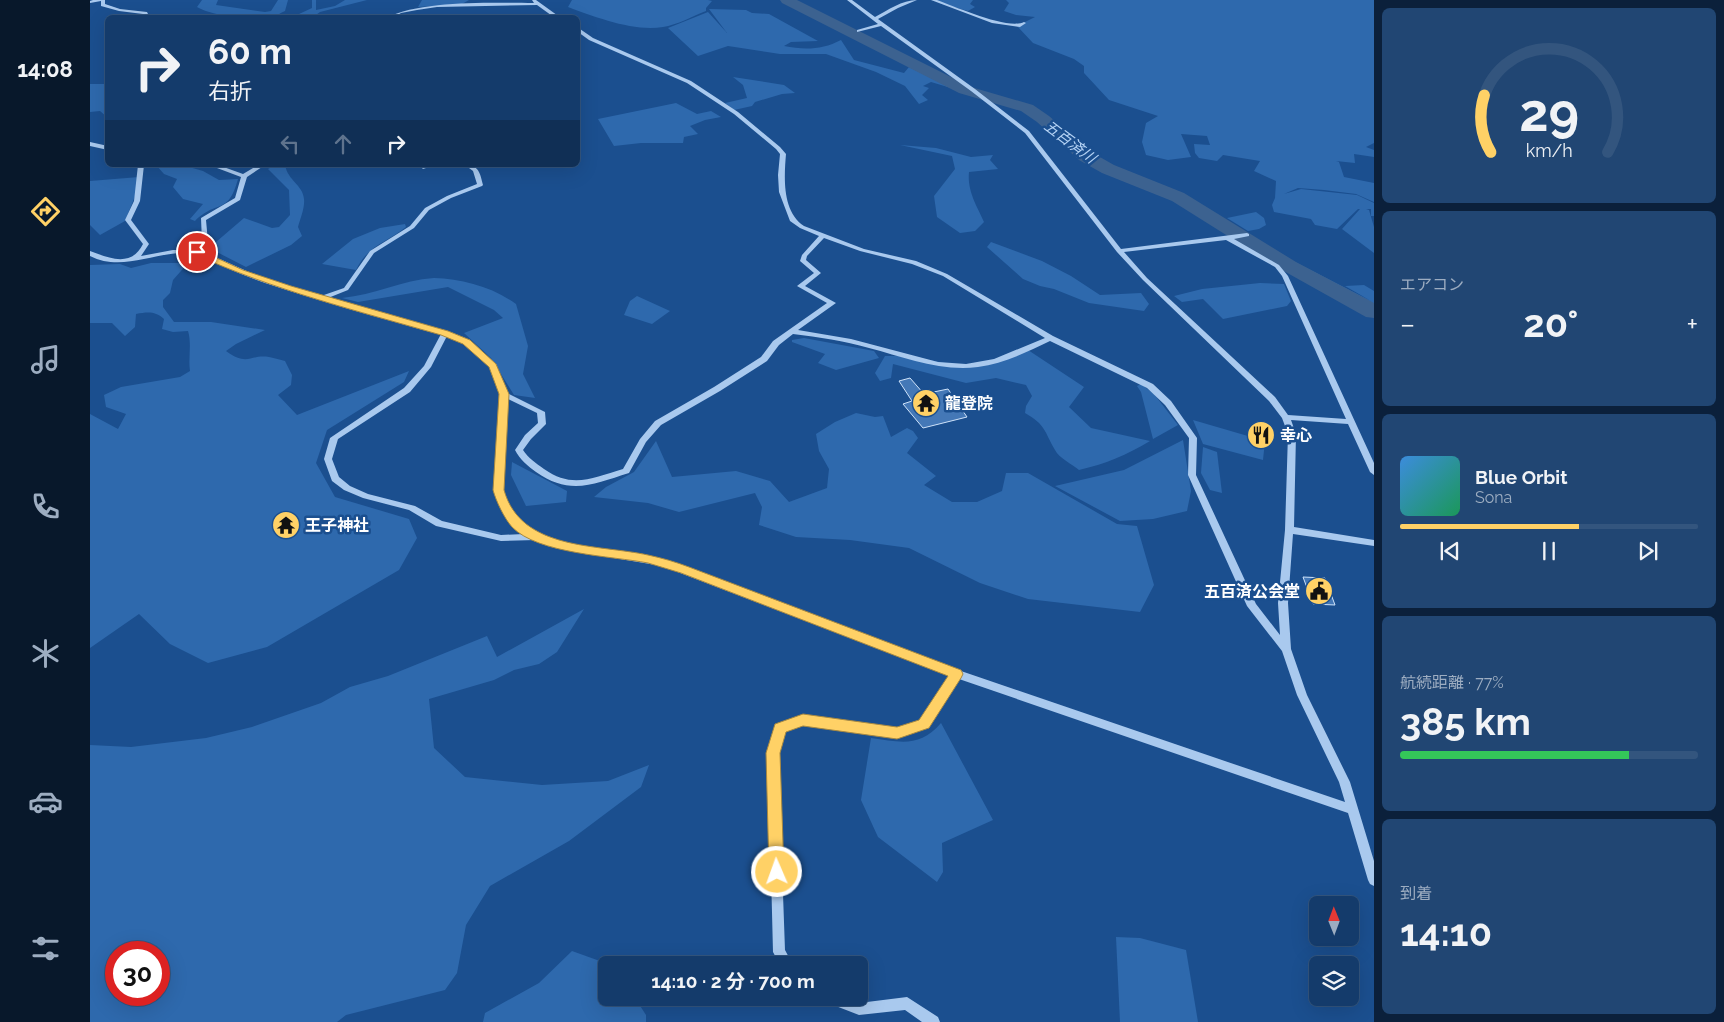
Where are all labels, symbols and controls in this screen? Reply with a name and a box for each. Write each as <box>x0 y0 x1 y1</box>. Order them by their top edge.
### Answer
text: 60 m <box>208 31 292 72</box>
icon: right <box>125 35 190 100</box>
text: 14:08 <box>17 56 73 82</box>
text: 右折 <box>208 78 252 104</box>
text: 29 <box>1519 82 1579 143</box>
water label: 五百済川 <box>1041 117 1101 168</box>
icon: left <box>276 130 304 158</box>
icon: ahead <box>329 130 357 158</box>
icon: right <box>382 130 410 158</box>
text: km/h <box>1525 140 1573 161</box>
icon: directions <box>28 194 63 229</box>
pin <box>176 231 218 273</box>
icon: arrive <box>183 238 211 266</box>
text: エアコン <box>1400 275 1464 294</box>
text: 20° <box>1523 301 1578 346</box>
text: − <box>1400 308 1415 341</box>
text: + <box>1686 308 1698 341</box>
icon: music <box>28 342 63 377</box>
temple icon: 龍登院 <box>911 388 941 418</box>
place label: 龍登院 <box>945 394 993 413</box>
restaurant icon: 幸心 <box>1246 420 1276 450</box>
place label: 幸心 <box>1280 426 1312 445</box>
text: Blue Orbit <box>1475 466 1567 488</box>
text: Sona <box>1475 488 1512 507</box>
icon: phone <box>28 489 63 524</box>
temple icon: 王子神社 <box>271 510 301 540</box>
place label: 王子神社 <box>305 516 369 535</box>
icon: previous <box>1436 537 1464 565</box>
icon: pause <box>1535 537 1563 565</box>
icon: next <box>1634 537 1662 565</box>
public building icon: 五百済公会堂 <box>1304 576 1334 606</box>
place label: 五百済公会堂 <box>1204 582 1300 601</box>
icon: climate <box>28 636 63 671</box>
text: 航続距離 · 77% <box>1400 673 1504 692</box>
text: 385 km <box>1400 699 1531 744</box>
icon: car <box>28 784 63 819</box>
position arrow <box>750 845 802 897</box>
text: 到着 <box>1400 884 1432 903</box>
north arrow <box>1309 896 1359 946</box>
map controls <box>1309 896 1359 1006</box>
text: 14:10 <box>1400 910 1492 955</box>
icon: filters <box>28 931 63 966</box>
speed limit sign: 30 <box>105 941 170 1006</box>
button: layers <box>1309 956 1359 1006</box>
text: 14:10 · 2 分 · 700 m <box>651 970 815 992</box>

